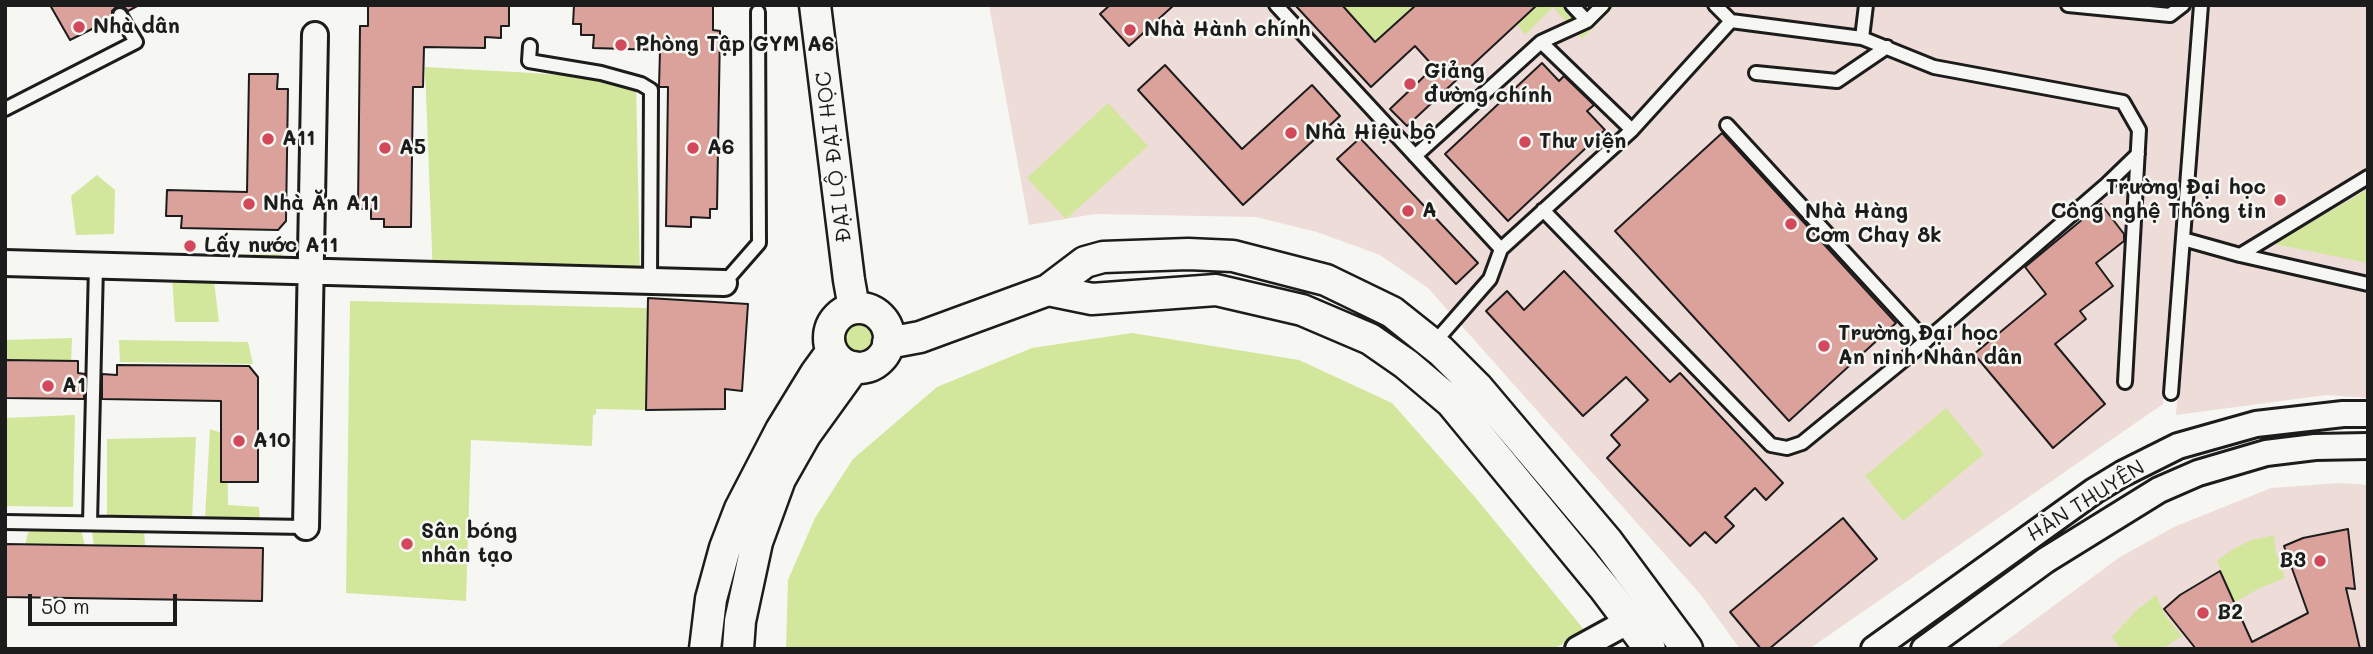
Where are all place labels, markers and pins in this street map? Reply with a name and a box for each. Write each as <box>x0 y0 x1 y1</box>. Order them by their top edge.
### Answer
place label: Nhà dân <box>93 14 180 40</box>
place label: Nhà Hành chính <box>1144 17 1311 43</box>
marker: Nhà dân <box>71 19 87 35</box>
marker: Nhà Hành chính <box>1122 22 1138 38</box>
place label: Phòng Tập GYM A6 <box>635 32 834 58</box>
marker: Phòng Tập GYM A6 <box>613 37 629 53</box>
place label: Giảng đường chính <box>1424 59 1552 109</box>
marker: Giảng đường chính <box>1402 76 1418 92</box>
place label: Nhà Hiệu bộ <box>1305 120 1436 146</box>
marker: Nhà Hiệu bộ <box>1283 125 1299 141</box>
place label: A11 <box>282 126 315 152</box>
place label: Thư viện <box>1539 129 1626 155</box>
marker: A11 <box>260 131 276 147</box>
marker: Thư viện <box>1517 134 1533 150</box>
place label: A5 <box>399 135 426 161</box>
place label: A6 <box>707 135 734 161</box>
marker: A5 <box>377 140 393 156</box>
marker: A6 <box>685 140 701 156</box>
place label: Trường Đại học Công nghệ Thông tin <box>2051 175 2266 225</box>
place label: Nhà Ăn A11 <box>263 191 379 217</box>
marker: Trường Đại học Công nghệ Thông tin <box>2272 192 2288 208</box>
marker: Nhà Ăn A11 <box>241 196 257 212</box>
place label: A <box>1422 198 1437 224</box>
place label: Nhà Hàng Cơm Chay 8k <box>1805 199 1942 249</box>
marker: A <box>1400 203 1416 219</box>
marker: Nhà Hàng Cơm Chay 8k <box>1783 216 1799 232</box>
place label: Lấy nước A11 <box>204 233 338 259</box>
marker: Lấy nước A11 <box>182 238 198 254</box>
place label: Trường Đại học An ninh Nhân dân <box>1838 321 2022 371</box>
marker: Trường Đại học An ninh Nhân dân <box>1816 338 1832 354</box>
place label: A1 <box>62 373 86 399</box>
marker: A1 <box>40 378 56 394</box>
place label: A10 <box>253 428 290 454</box>
marker: A10 <box>231 433 247 449</box>
place label: Sân bóng nhân tạo <box>421 519 517 569</box>
marker: Sân bóng nhân tạo <box>399 536 415 552</box>
place label: B3 <box>2279 548 2306 574</box>
marker: B3 <box>2312 553 2328 569</box>
place label: B2 <box>2217 600 2243 626</box>
marker: B2 <box>2195 605 2211 621</box>

